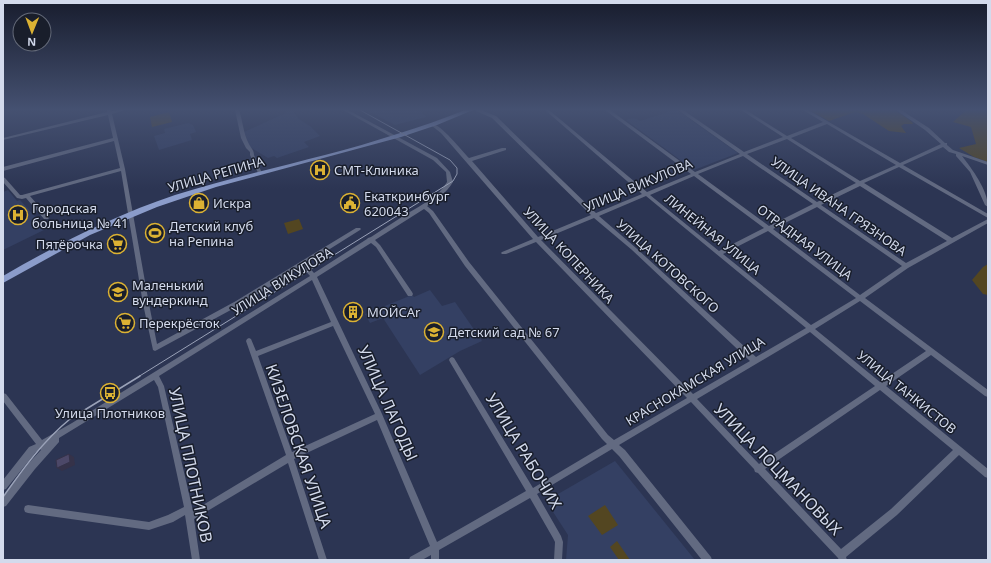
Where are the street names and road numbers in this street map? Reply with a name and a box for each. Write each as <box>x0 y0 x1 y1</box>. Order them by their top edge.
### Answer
street label: УЛИЦА РЕПИНА <box>166 151 267 196</box>
street label: УЛИЦА ИВАНА ГРЯЗНОВА <box>768 152 911 260</box>
street label: УЛИЦА ВИКУЛОВА <box>581 154 696 216</box>
street label: ЛИНЕЙНАЯ УЛИЦА <box>661 190 765 279</box>
street label: ОТРАДНАЯ УЛИЦА <box>754 200 857 284</box>
street label: УЛИЦА КОПЕРНИКА <box>520 203 619 307</box>
street label: УЛИЦА КОТОВСКОГО <box>613 215 723 317</box>
street label: УЛИЦА ВИКУЛОВА <box>228 242 337 319</box>
street label: КРАСНОКАМСКАЯ УЛИЦА <box>622 332 769 430</box>
street label: УЛИЦА ЛАГОДЫ <box>353 342 423 464</box>
street label: УЛИЦА ТАНКИСТОВ <box>854 346 960 438</box>
street label: КИЗЕЛОВСКАЯ УЛИЦА <box>261 361 338 532</box>
street label: УЛИЦА ПЛОТНИКОВ <box>164 386 218 544</box>
street label: УЛИЦА РАБОЧИХ <box>481 389 568 513</box>
street label: УЛИЦА ЛОЦМАНОВЫХ <box>709 398 847 540</box>

